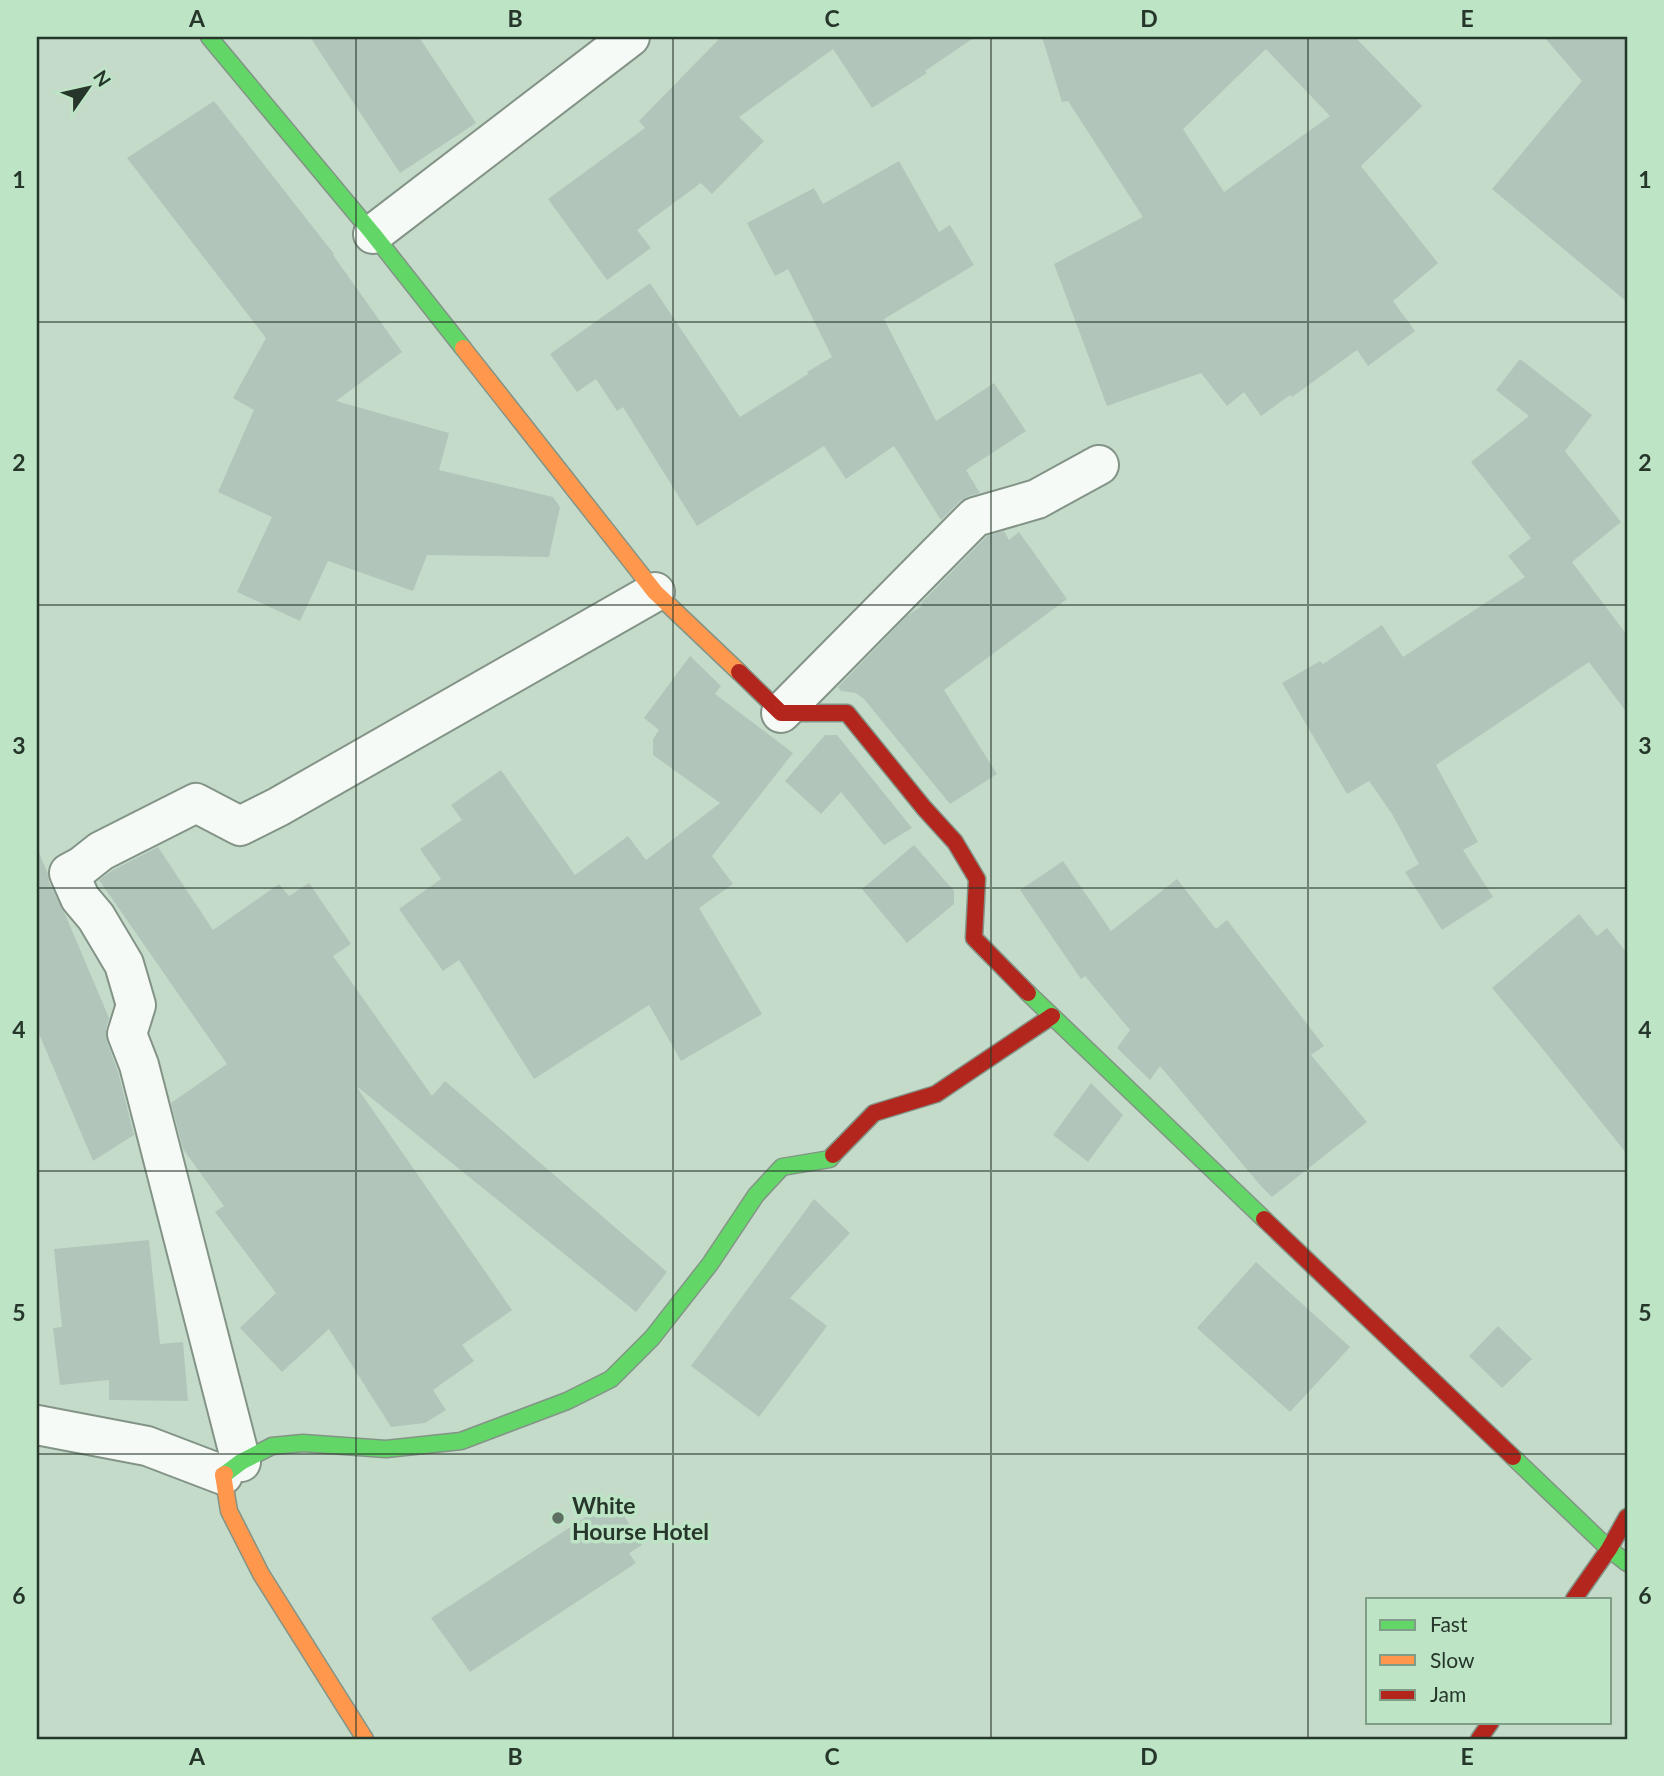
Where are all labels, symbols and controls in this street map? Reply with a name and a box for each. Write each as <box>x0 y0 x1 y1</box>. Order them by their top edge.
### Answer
text: A <box>188 4 206 32</box>
text: B <box>507 4 523 32</box>
text: C <box>824 4 840 32</box>
text: D <box>1140 4 1158 32</box>
text: E <box>1460 4 1474 32</box>
north arrow <box>52 52 122 122</box>
text: N <box>89 66 116 91</box>
text: 1 <box>12 165 26 193</box>
text: 1 <box>1638 165 1652 193</box>
text: 2 <box>12 448 26 476</box>
text: 2 <box>1638 448 1652 476</box>
text: 3 <box>12 731 26 759</box>
text: 3 <box>1638 731 1652 759</box>
text: 4 <box>12 1015 26 1043</box>
text: 4 <box>1638 1015 1652 1043</box>
text: 5 <box>12 1298 26 1326</box>
text: 5 <box>1638 1298 1652 1326</box>
place label: White Hourse Hotel <box>572 1491 709 1545</box>
marker: White Hourse Hotel <box>550 1510 566 1526</box>
text: 6 <box>12 1581 26 1609</box>
text: 6 <box>1638 1581 1652 1609</box>
legend <box>1366 1598 1612 1724</box>
text: Fast <box>1430 1611 1468 1636</box>
text: Slow <box>1430 1647 1475 1672</box>
text: Jam <box>1430 1681 1466 1706</box>
text: A <box>188 1742 206 1770</box>
text: B <box>507 1742 523 1770</box>
text: C <box>824 1742 840 1770</box>
text: D <box>1140 1742 1158 1770</box>
text: E <box>1460 1742 1474 1770</box>

